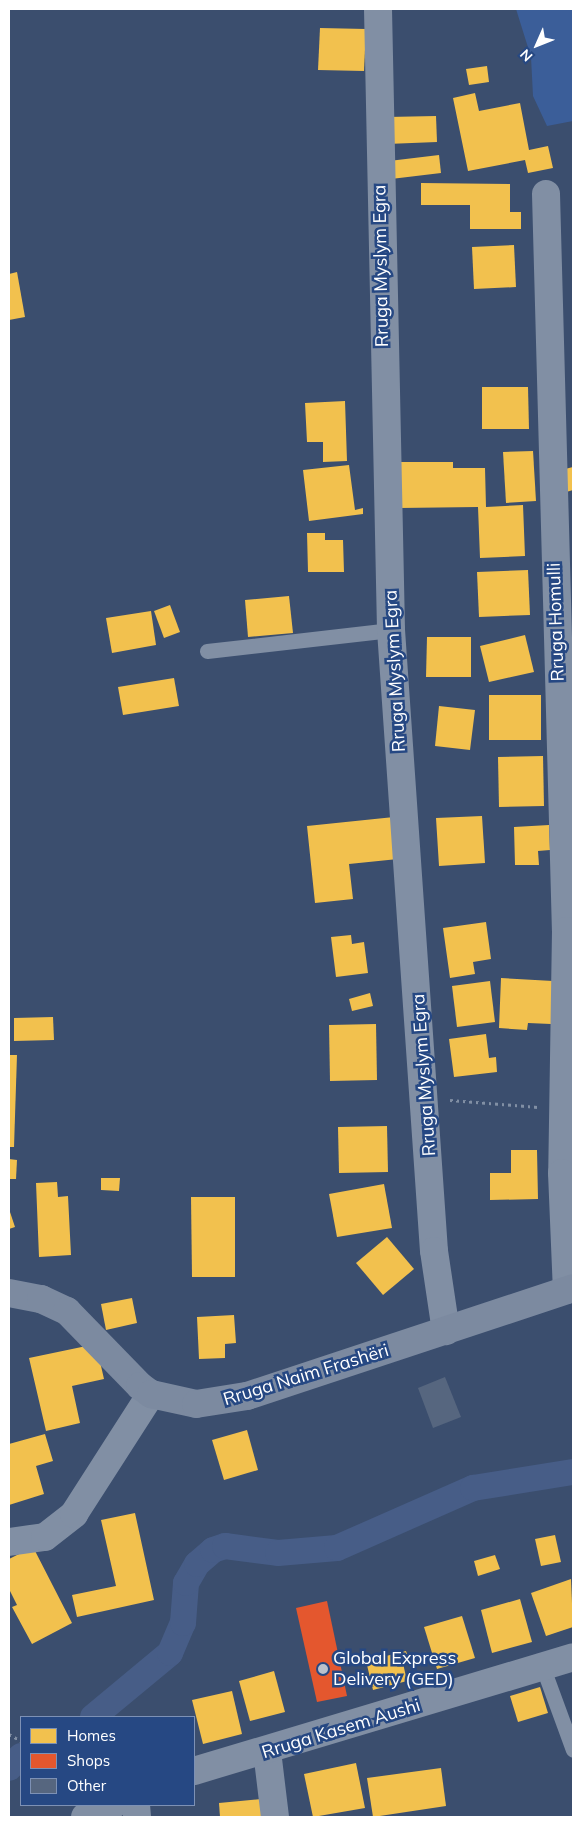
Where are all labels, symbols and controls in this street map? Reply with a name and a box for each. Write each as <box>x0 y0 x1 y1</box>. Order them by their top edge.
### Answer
north arrow <box>512 20 562 70</box>
text: N <box>516 45 536 65</box>
street label: Rruga Myslym Egra <box>369 185 393 347</box>
street label: Rruga Homulli <box>543 562 569 682</box>
street label: Rruga Myslym Egra <box>380 589 410 753</box>
street label: Rruga Myslym Egra <box>408 993 440 1157</box>
street label: Rruga Naim Frashëri <box>221 1340 391 1410</box>
place label: Global Express Delivery (GED) <box>333 1648 456 1690</box>
marker: Global Express Delivery (GED) <box>317 1663 329 1675</box>
street label: Rruga Kasem Aushi <box>259 1695 423 1763</box>
legend <box>20 1716 195 1806</box>
text: Homes <box>67 1726 116 1745</box>
text: Shops <box>67 1751 110 1770</box>
text: Other <box>67 1776 106 1795</box>

